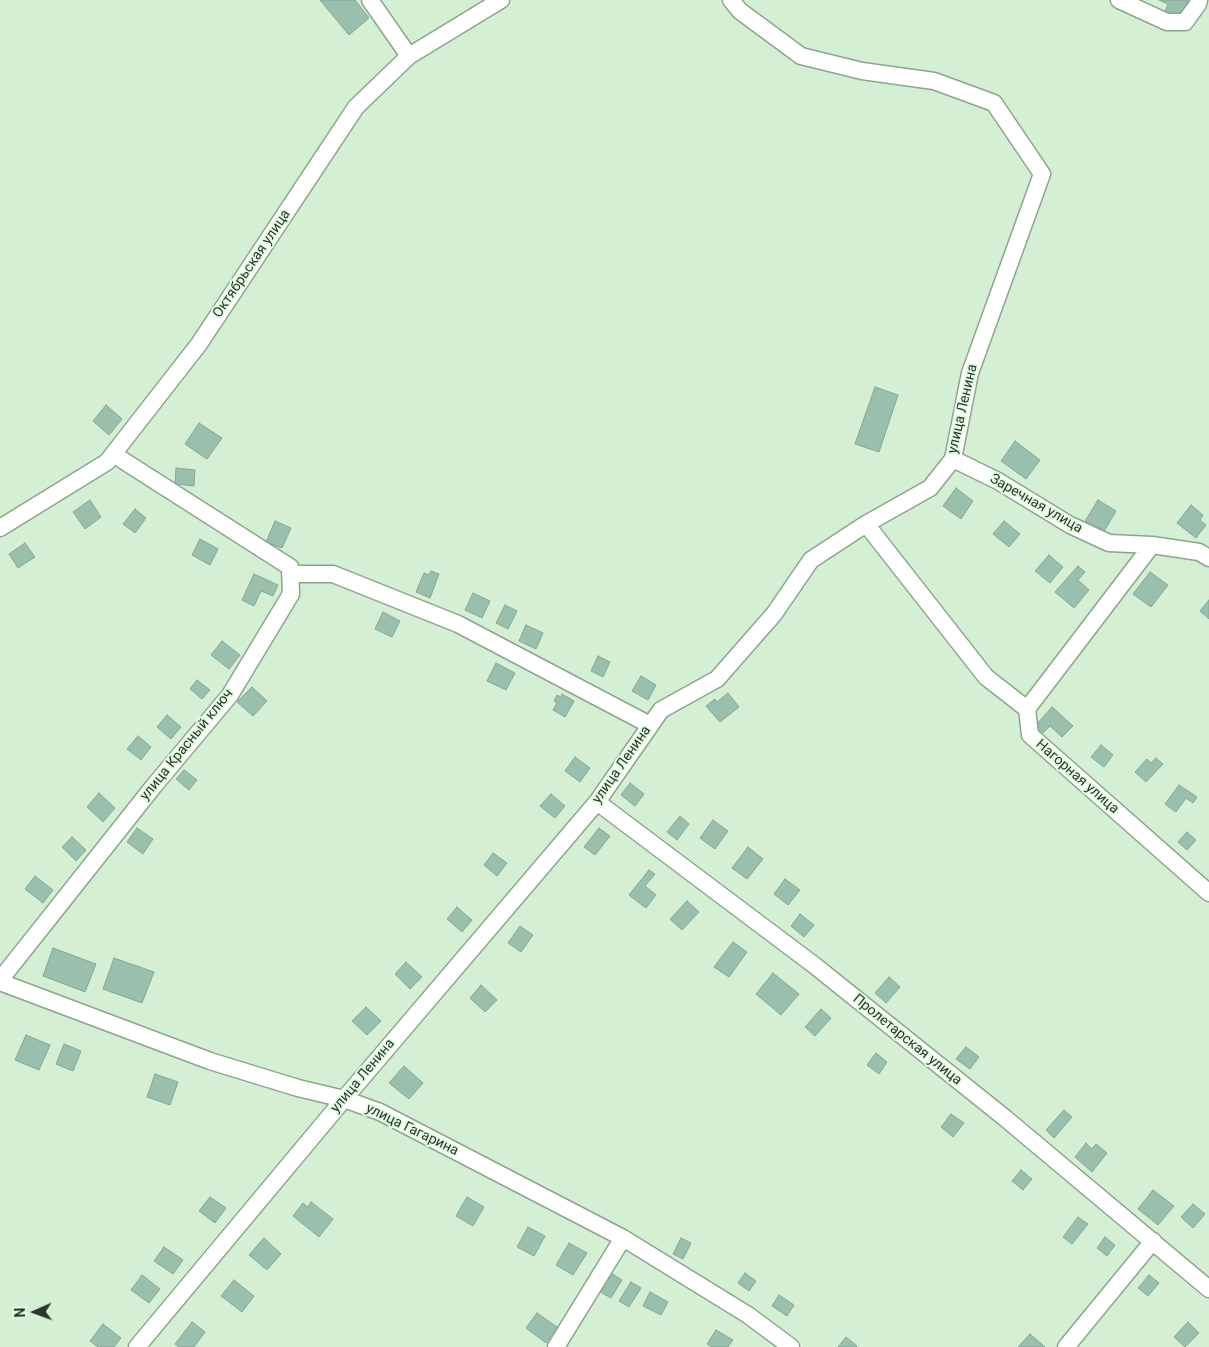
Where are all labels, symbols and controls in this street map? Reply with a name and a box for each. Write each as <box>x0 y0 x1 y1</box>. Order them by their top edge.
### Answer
street label: Октябрьская улица <box>210 207 294 321</box>
street label: улица Ленина <box>945 363 981 455</box>
street label: Заречная улица <box>987 471 1085 537</box>
street label: улица Красный ключ <box>137 686 237 804</box>
street label: улица Ленина <box>589 723 655 807</box>
street label: Нагорная улица <box>1032 736 1122 818</box>
street label: Пролетарская улица <box>849 991 965 1089</box>
street label: улица Ленина <box>327 1036 399 1116</box>
street label: улица Гагарина <box>363 1100 461 1160</box>
north arrow <box>10 1287 60 1337</box>
text: N <box>12 1307 28 1318</box>

